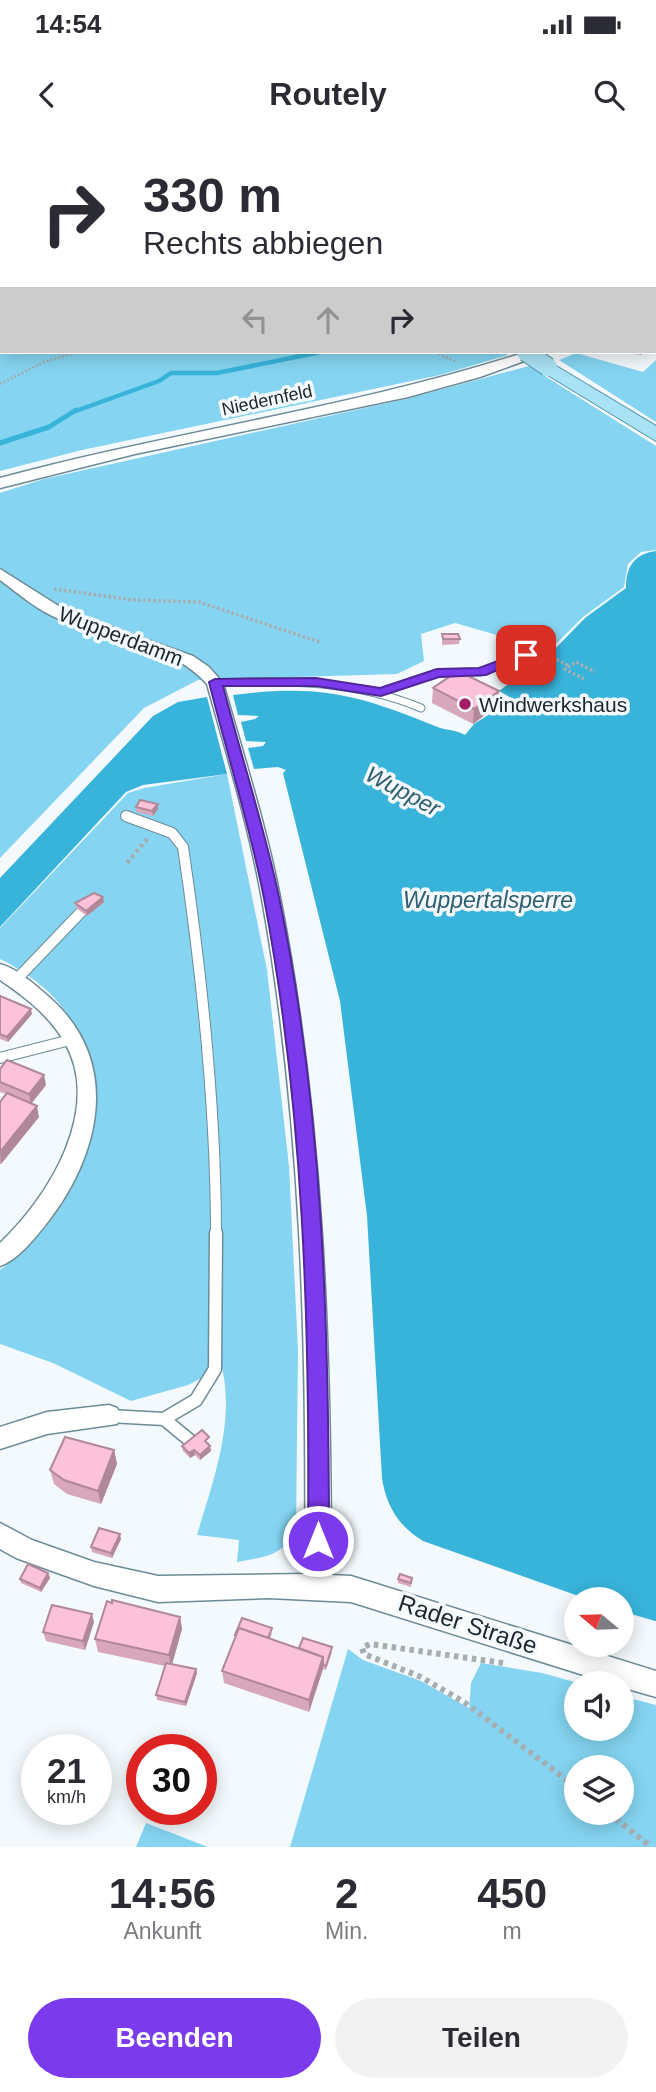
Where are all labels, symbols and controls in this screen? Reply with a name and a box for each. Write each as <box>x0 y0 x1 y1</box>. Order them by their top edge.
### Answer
text: 14:54 <box>35 9 102 39</box>
icon: back <box>28 76 66 114</box>
text: Routely <box>269 76 387 112</box>
icon: search <box>590 76 628 114</box>
icon: right <box>28 168 119 259</box>
text: 330 m <box>143 168 282 222</box>
text: Rechts abbiegen <box>143 225 383 261</box>
icon: left <box>236 301 274 339</box>
icon: ahead <box>309 301 347 339</box>
icon: right <box>382 301 420 339</box>
street label: Niedernfeld <box>220 381 314 419</box>
street label: Wupperdamm <box>55 602 187 670</box>
pin <box>496 625 556 685</box>
icon: arrive <box>507 636 545 674</box>
place label: Windwerkshaus <box>479 693 627 716</box>
marker: Windwerkshaus <box>457 696 473 712</box>
water label: Wupper <box>361 761 446 822</box>
water label: Wuppertalsperre <box>403 887 573 913</box>
position arrow <box>281 1504 355 1578</box>
north arrow <box>564 1587 634 1657</box>
map controls <box>564 1587 634 1825</box>
street label: Rader Straße <box>395 1589 541 1659</box>
button: sound <box>564 1671 634 1741</box>
speed limit sign: 30 <box>126 1734 217 1825</box>
text: 21 <box>47 1751 86 1790</box>
button: layers <box>564 1755 634 1825</box>
text: km/h <box>47 1787 86 1807</box>
text: 14:56 <box>109 1870 216 1917</box>
text: 2 <box>335 1870 358 1917</box>
text: 450 <box>477 1870 547 1917</box>
text: Ankunft <box>123 1918 201 1944</box>
text: Min. <box>325 1918 368 1944</box>
text: m <box>503 1918 522 1944</box>
button: Beenden <box>28 1998 321 2078</box>
button: Teilen <box>335 1998 628 2078</box>

